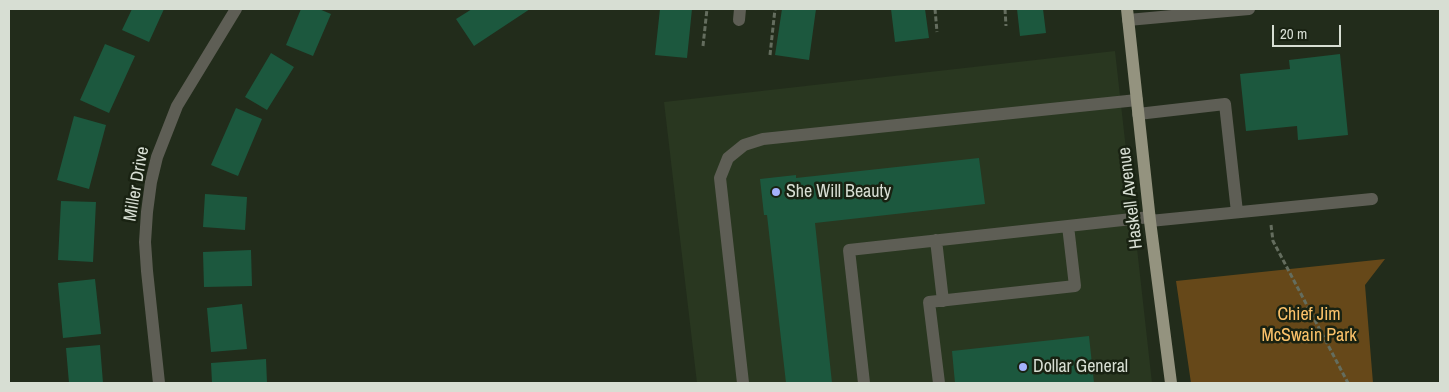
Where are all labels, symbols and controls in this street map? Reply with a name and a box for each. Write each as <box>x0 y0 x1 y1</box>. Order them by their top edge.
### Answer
scale bar <box>1274 15 1343 47</box>
text: 20 m <box>1280 23 1307 44</box>
street label: Miller Drive <box>120 145 154 223</box>
street label: Haskell Avenue <box>1114 146 1148 250</box>
place label: She Will Beauty <box>786 181 891 203</box>
marker: She Will Beauty <box>770 186 782 198</box>
park label: Chief Jim McSwain Park <box>1261 304 1357 346</box>
place label: Dollar General <box>1033 356 1128 378</box>
marker: Dollar General <box>1017 361 1029 373</box>

